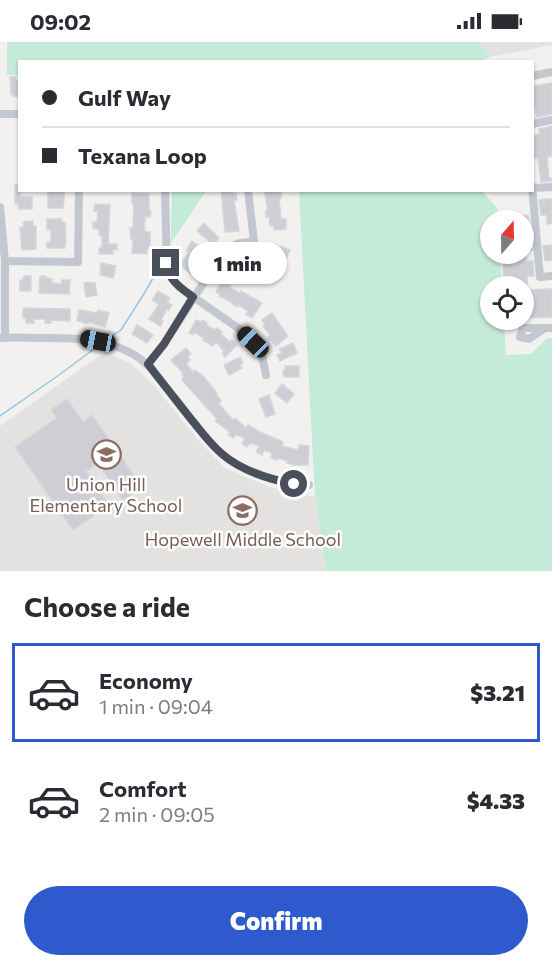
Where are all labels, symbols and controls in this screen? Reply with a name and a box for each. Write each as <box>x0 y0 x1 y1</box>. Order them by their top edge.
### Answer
text: 09:02 <box>30 8 91 35</box>
text: Gulf Way <box>78 84 171 111</box>
text: Texana Loop <box>78 142 207 169</box>
north arrow <box>480 210 534 264</box>
map controls <box>480 210 534 330</box>
callout: 1 min <box>187 242 286 284</box>
route end <box>152 249 179 276</box>
text: 1 min <box>213 251 262 275</box>
button: locate <box>480 276 534 330</box>
car <box>234 323 272 361</box>
car <box>79 329 117 353</box>
school or university icon: Union Hill Elementary School <box>90 439 122 471</box>
route start <box>280 470 307 497</box>
place label: Union Hill Elementary School <box>30 473 182 516</box>
school or university icon: Hopewell Middle School <box>227 494 259 526</box>
place label: Hopewell Middle School <box>145 528 341 550</box>
text: Choose a ride <box>24 590 190 623</box>
icon: car <box>27 666 81 720</box>
text: Economy <box>99 667 193 694</box>
text: $3.21 <box>470 679 525 706</box>
text: 1 min · 09:04 <box>99 694 213 718</box>
icon: car <box>27 774 81 828</box>
text: Comfort <box>99 775 187 802</box>
text: $4.33 <box>467 787 525 814</box>
text: 2 min · 09:05 <box>99 802 215 826</box>
button: Confirm <box>24 886 528 955</box>

